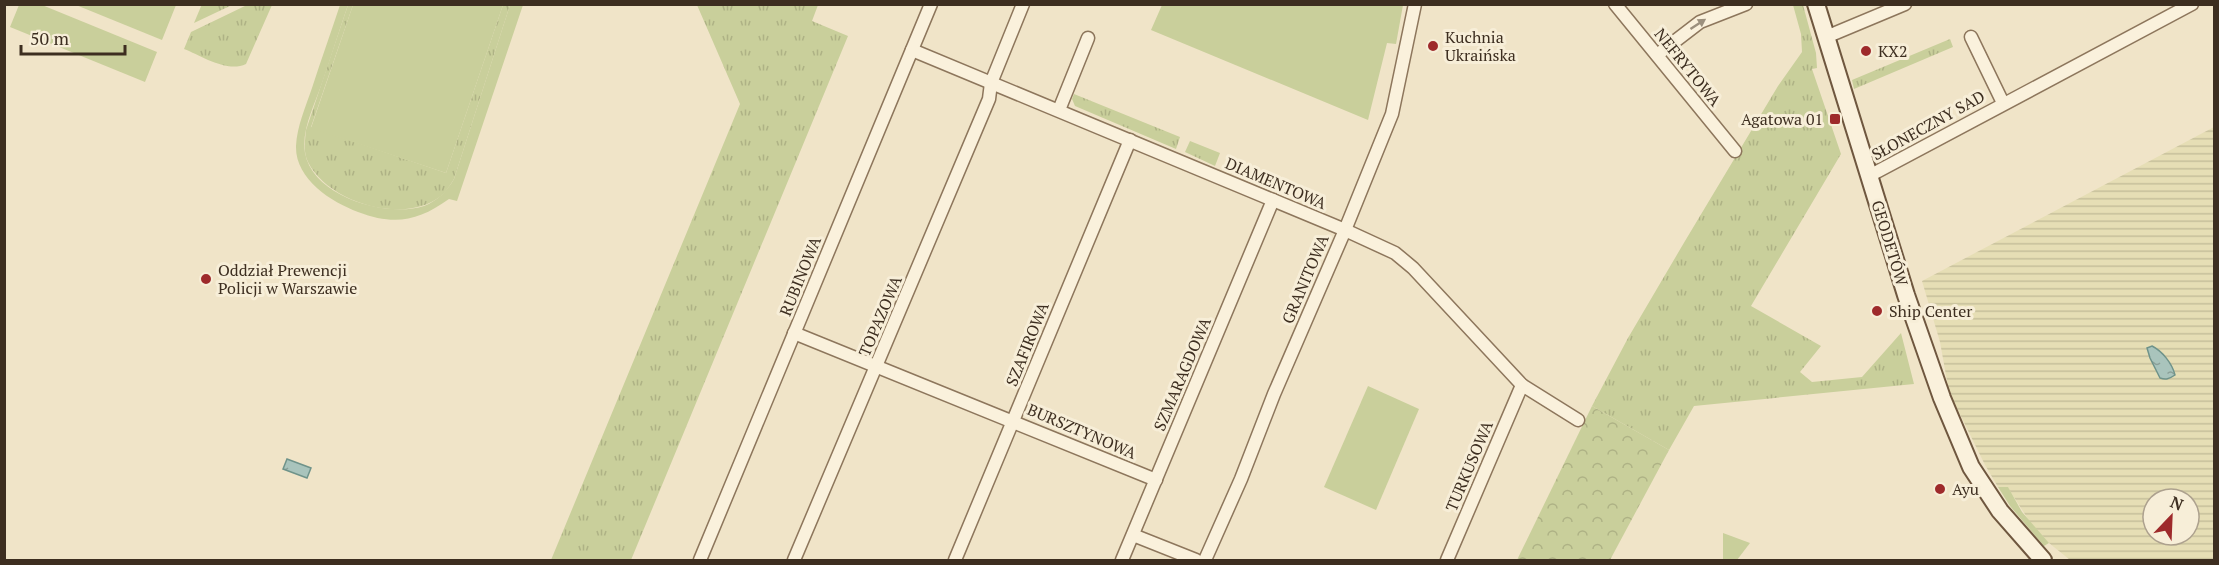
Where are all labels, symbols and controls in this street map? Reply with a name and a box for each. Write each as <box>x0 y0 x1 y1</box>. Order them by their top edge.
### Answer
scale bar <box>21 18 124 56</box>
one-way arrow <box>1690 19 1707 30</box>
street label: NEFRYTOWA <box>1650 23 1726 111</box>
text: 50 m <box>30 26 70 50</box>
place label: Kuchnia Ukraińska <box>1445 26 1516 66</box>
marker: Kuchnia Ukraińska <box>1426 39 1440 53</box>
place label: KX2 <box>1878 40 1908 62</box>
marker: KX2 <box>1859 44 1873 58</box>
street label: SŁONECZNY SAD <box>1867 85 1989 165</box>
place label: Agatowa 01 <box>1741 108 1823 130</box>
marker: Agatowa 01 <box>1828 112 1842 126</box>
street label: DIAMENTOWA <box>1222 152 1330 214</box>
street label: GEODETÓW <box>1867 197 1913 289</box>
street label: GRANITOWA <box>1276 231 1334 327</box>
street label: RUBINOWA <box>774 233 826 319</box>
place label: Oddział Prewencji Policji w Warszawie <box>218 259 357 299</box>
marker: Oddział Prewencji Policji w Warszawie <box>199 272 213 286</box>
street label: TOPAZOWA <box>853 272 907 360</box>
street label: SZAFIROWA <box>1000 299 1054 389</box>
place label: Ship Center <box>1889 300 1973 322</box>
marker: Ship Center <box>1870 304 1884 318</box>
street label: SZMARAGDOWA <box>1148 314 1216 434</box>
street label: BURSZTYNOWA <box>1024 398 1140 464</box>
street label: TURKUSOWA <box>1440 417 1498 515</box>
place label: Ayu <box>1952 478 1979 500</box>
marker: Ayu <box>1933 482 1947 496</box>
north arrow <box>2141 487 2201 547</box>
text: N <box>2167 491 2187 516</box>

